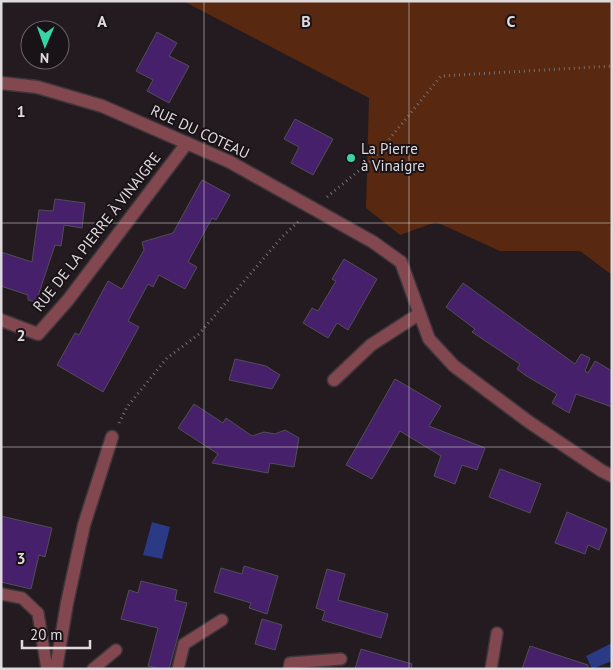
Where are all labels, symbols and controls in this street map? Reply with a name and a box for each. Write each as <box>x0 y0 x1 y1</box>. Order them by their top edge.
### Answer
text: A <box>97 11 107 31</box>
text: B <box>301 11 311 31</box>
text: C <box>507 11 516 31</box>
north arrow <box>20 20 70 70</box>
text: N <box>40 49 49 67</box>
street label: RUE DU COTEAU <box>148 100 253 163</box>
text: 1 <box>16 101 26 121</box>
place label: La Pierre à Vinaigre <box>361 139 425 175</box>
street label: RUE DE LA PIERRE À VINAIGRE <box>29 148 165 315</box>
marker: La Pierre à Vinaigre <box>345 152 357 164</box>
text: 2 <box>16 325 26 345</box>
text: 3 <box>16 548 26 568</box>
scale bar <box>22 618 90 650</box>
text: 20 m <box>30 625 63 644</box>

